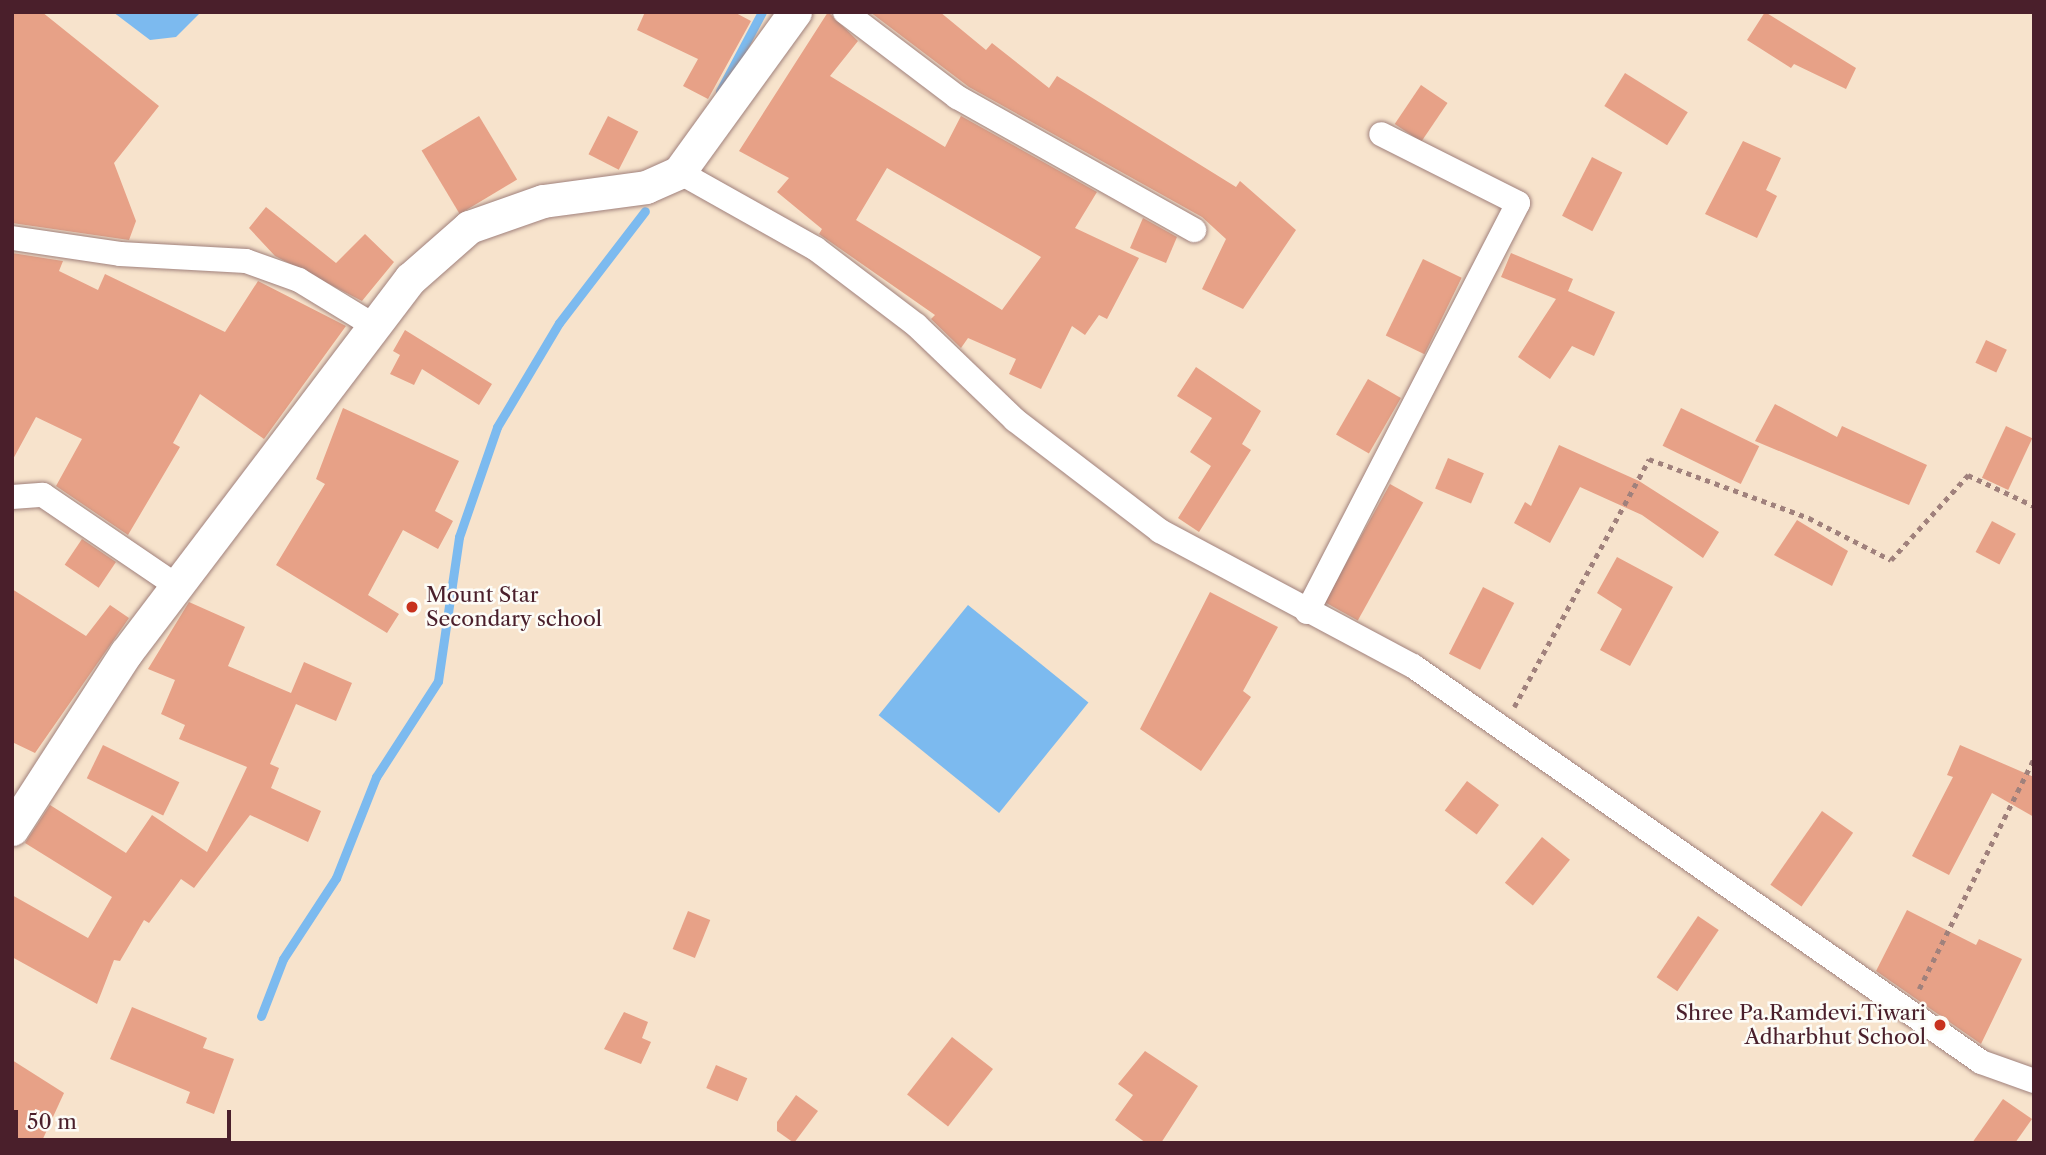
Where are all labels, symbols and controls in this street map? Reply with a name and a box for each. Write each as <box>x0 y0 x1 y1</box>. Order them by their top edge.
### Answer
place label: Mount Star Secondary school <box>426 582 603 632</box>
marker: Mount Star Secondary school <box>404 599 420 615</box>
place label: Shree Pa.Ramdevi.Tiwari Adharbhut School <box>1676 1000 1926 1050</box>
marker: Shree Pa.Ramdevi.Tiwari Adharbhut School <box>1932 1017 1948 1033</box>
scale bar <box>18 1096 234 1140</box>
text: 50 m <box>27 1109 77 1134</box>

